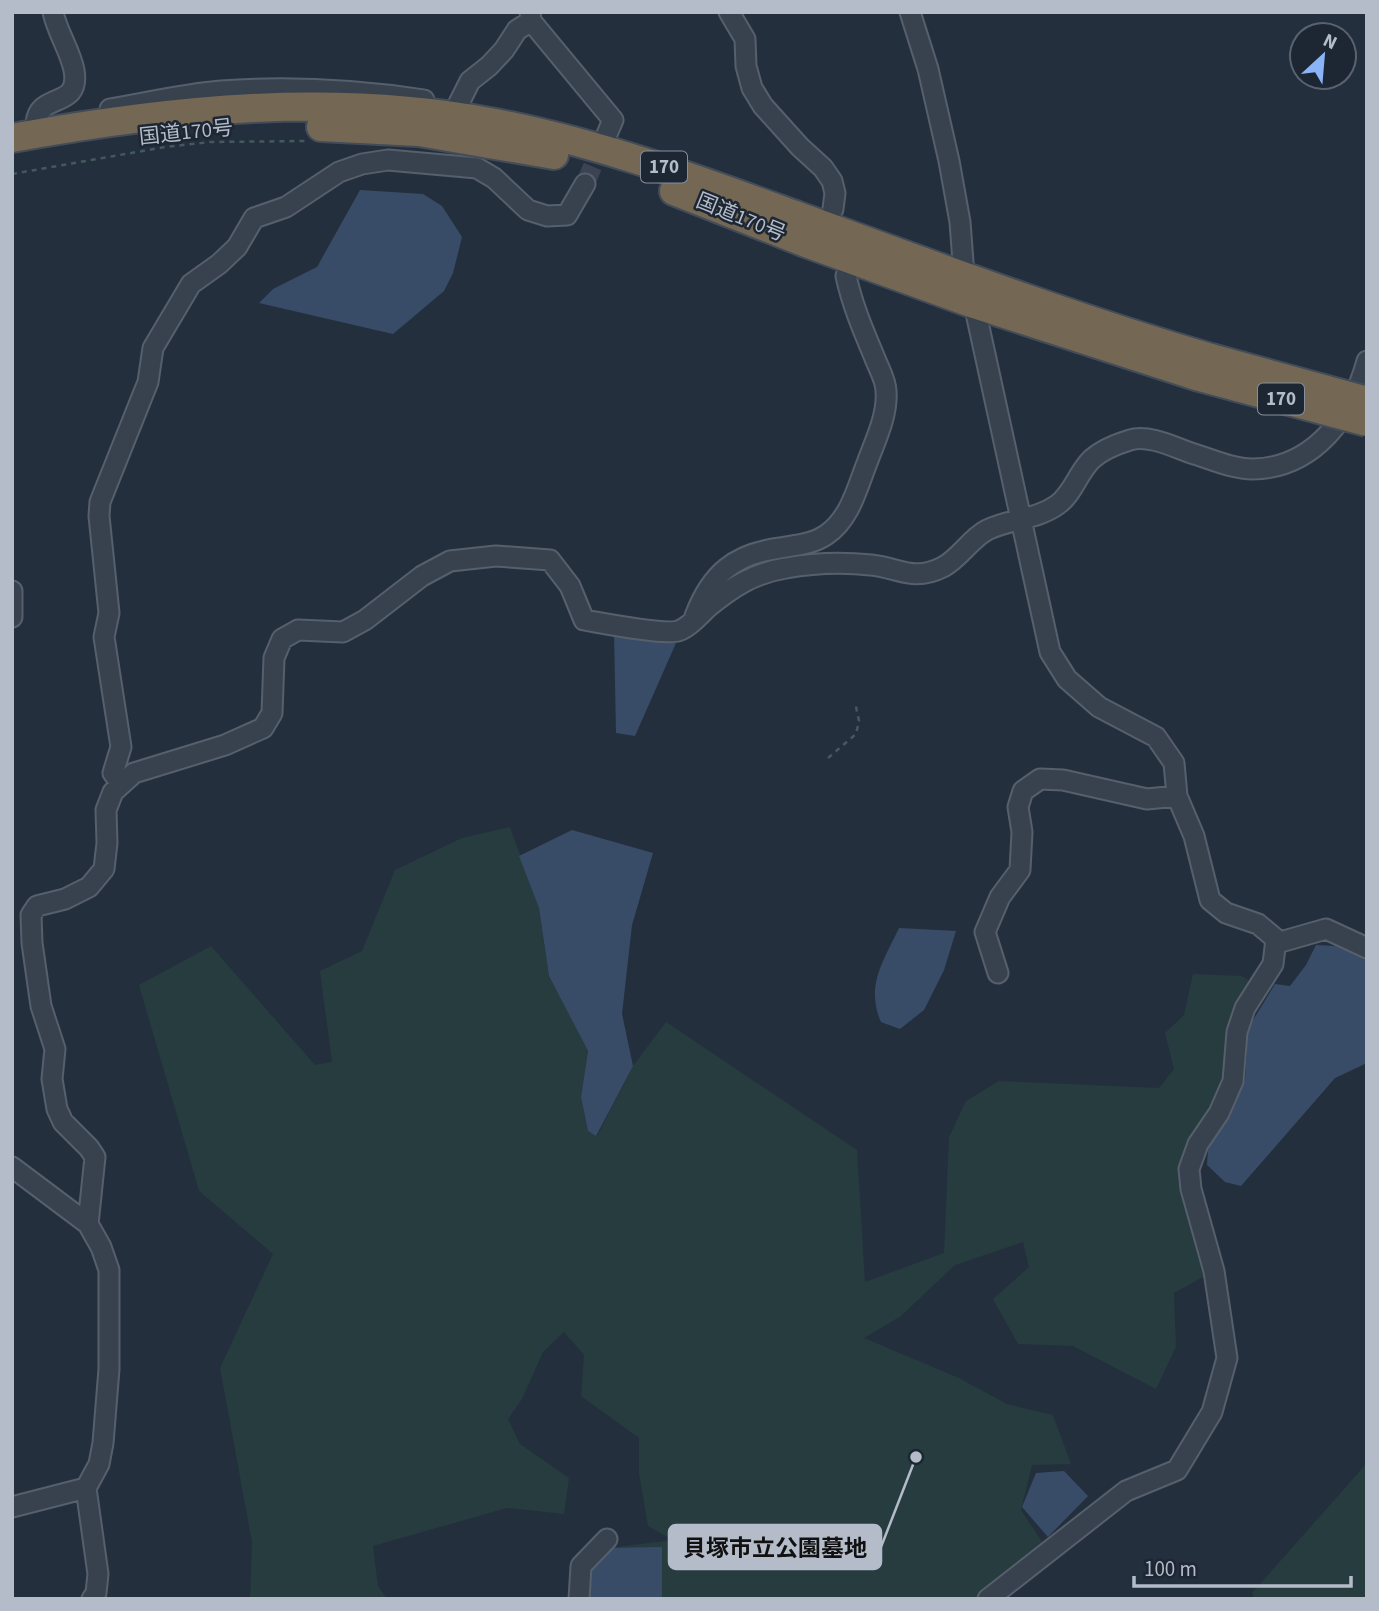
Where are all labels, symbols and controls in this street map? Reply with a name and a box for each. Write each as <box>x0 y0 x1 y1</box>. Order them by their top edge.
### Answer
north arrow <box>1288 21 1358 91</box>
text: N <box>1318 27 1341 57</box>
street label: 国道170号 <box>138 112 234 152</box>
road number: 170 <box>641 152 687 182</box>
street label: 国道170号 <box>692 185 790 249</box>
road number: 170 <box>1258 384 1304 414</box>
callout: 貝塚市立公園墓地 <box>669 1525 881 1569</box>
text: 貝塚市立公園墓地 <box>683 1532 867 1565</box>
scale bar <box>1134 1544 1351 1588</box>
text: 100 m <box>1144 1554 1197 1584</box>

